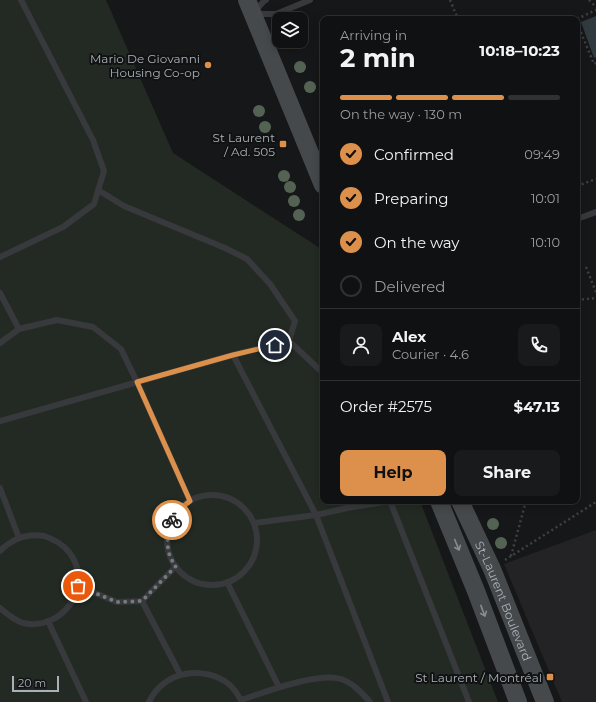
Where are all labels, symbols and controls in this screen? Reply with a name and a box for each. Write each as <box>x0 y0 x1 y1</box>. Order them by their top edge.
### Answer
map controls <box>272 12 308 48</box>
button: layers <box>272 12 308 48</box>
text: Arriving in <box>340 27 407 43</box>
text: 10:18–10:23 <box>479 41 560 60</box>
text: 2 min <box>340 42 416 74</box>
place label: Mario De Giovanni Housing Co-op <box>90 51 200 80</box>
marker: Mario De Giovanni Housing Co-op <box>203 60 213 70</box>
text: On the way · 130 m <box>340 106 462 122</box>
place label: St Laurent / Ad. 505 <box>213 130 275 159</box>
marker: St Laurent / Ad. 505 <box>278 139 288 149</box>
icon: check <box>340 143 362 165</box>
text: Confirmed <box>374 145 454 164</box>
text: 09:49 <box>524 146 560 162</box>
icon: check <box>340 187 362 209</box>
text: Preparing <box>374 189 449 208</box>
text: 10:01 <box>531 190 560 206</box>
icon: check <box>340 231 362 253</box>
text: On the way <box>374 233 459 252</box>
text: 10:10 <box>531 234 560 250</box>
text: Delivered <box>374 277 446 296</box>
button: person <box>340 324 382 366</box>
button: phone <box>518 324 560 366</box>
text: Alex <box>392 327 426 346</box>
pin <box>258 328 292 362</box>
icon: home <box>264 334 286 356</box>
text: Courier · 4.6 <box>392 346 469 362</box>
text: Order #2575 <box>340 397 432 416</box>
text: $47.13 <box>514 397 560 416</box>
button: Help <box>340 450 446 496</box>
button: Share <box>454 450 560 496</box>
courier <box>152 500 192 540</box>
icon: bike <box>161 509 183 531</box>
one-way arrow <box>454 538 461 550</box>
street label: St-Laurent Boulevard <box>472 538 535 663</box>
pin <box>61 569 95 603</box>
icon: bag <box>67 575 89 597</box>
one-way arrow <box>480 604 488 616</box>
place label: St Laurent / Montréal <box>415 670 542 685</box>
marker: St Laurent / Montréal <box>545 672 555 682</box>
scale bar <box>12 674 59 693</box>
text: 20 m <box>18 676 46 690</box>

